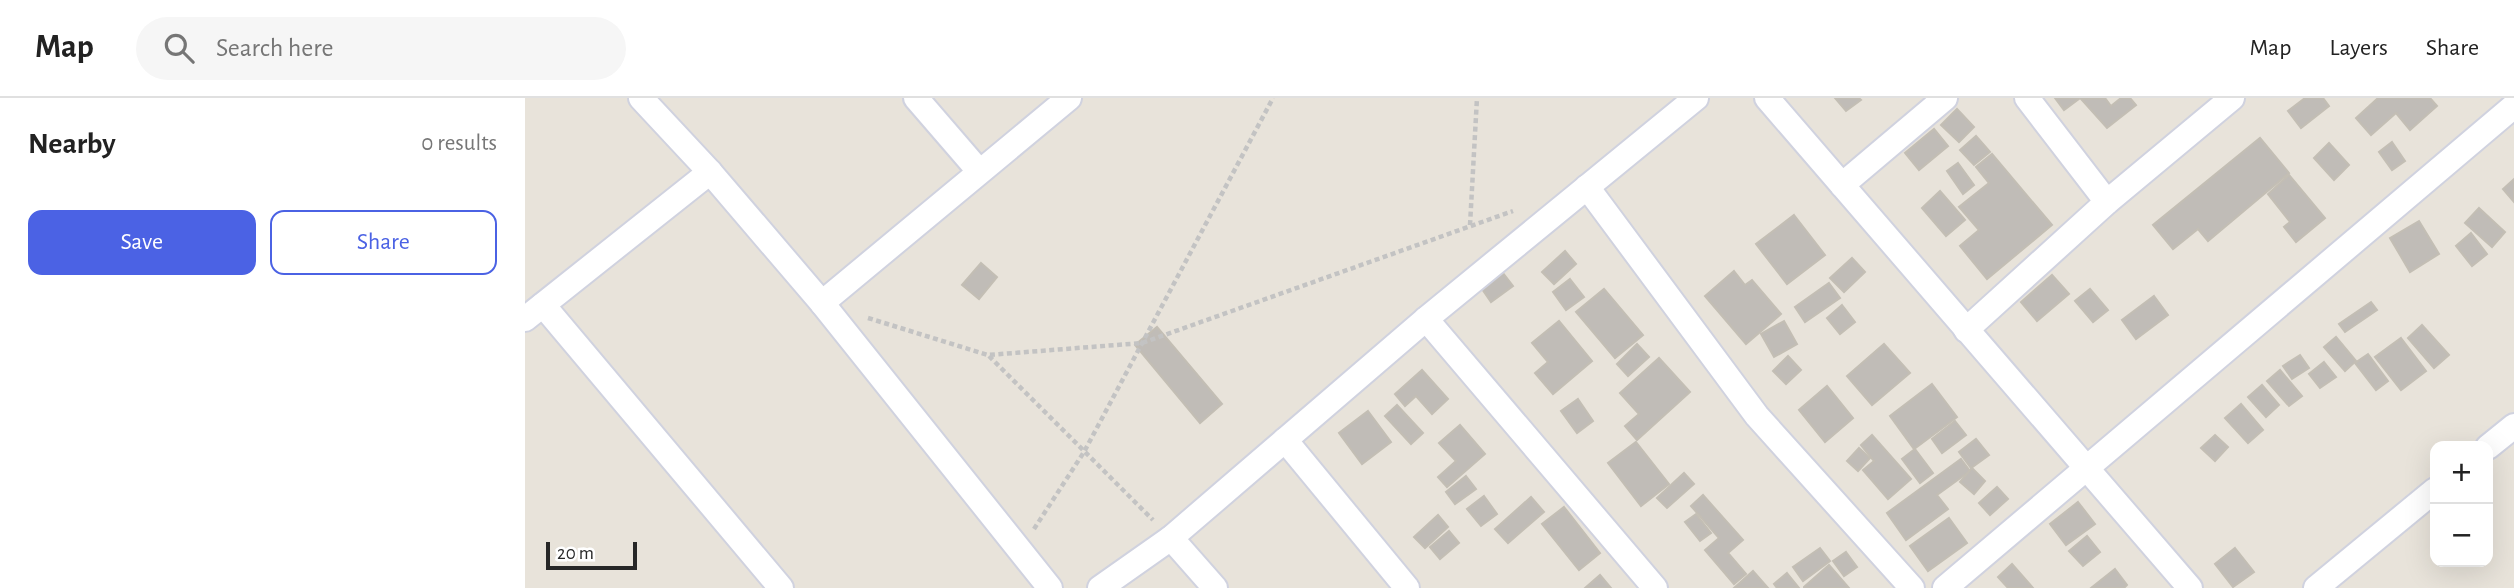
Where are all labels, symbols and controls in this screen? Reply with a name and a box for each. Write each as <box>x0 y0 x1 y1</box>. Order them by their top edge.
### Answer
search box <box>136 17 626 80</box>
icon: search <box>160 29 198 67</box>
text: Map <box>35 31 94 64</box>
text: Search here <box>216 35 334 61</box>
text: Map <box>2249 36 2291 60</box>
text: Layers <box>2329 36 2388 60</box>
text: Share <box>2426 36 2479 60</box>
text: Nearby <box>28 129 116 159</box>
text: 0 results <box>421 132 497 155</box>
button: Save <box>28 210 256 275</box>
button: Share <box>270 210 497 275</box>
map controls <box>2430 441 2493 567</box>
button: + <box>2430 441 2493 504</box>
button: − <box>2430 504 2493 567</box>
scale bar <box>546 539 637 571</box>
text: 20 m <box>557 544 594 563</box>

